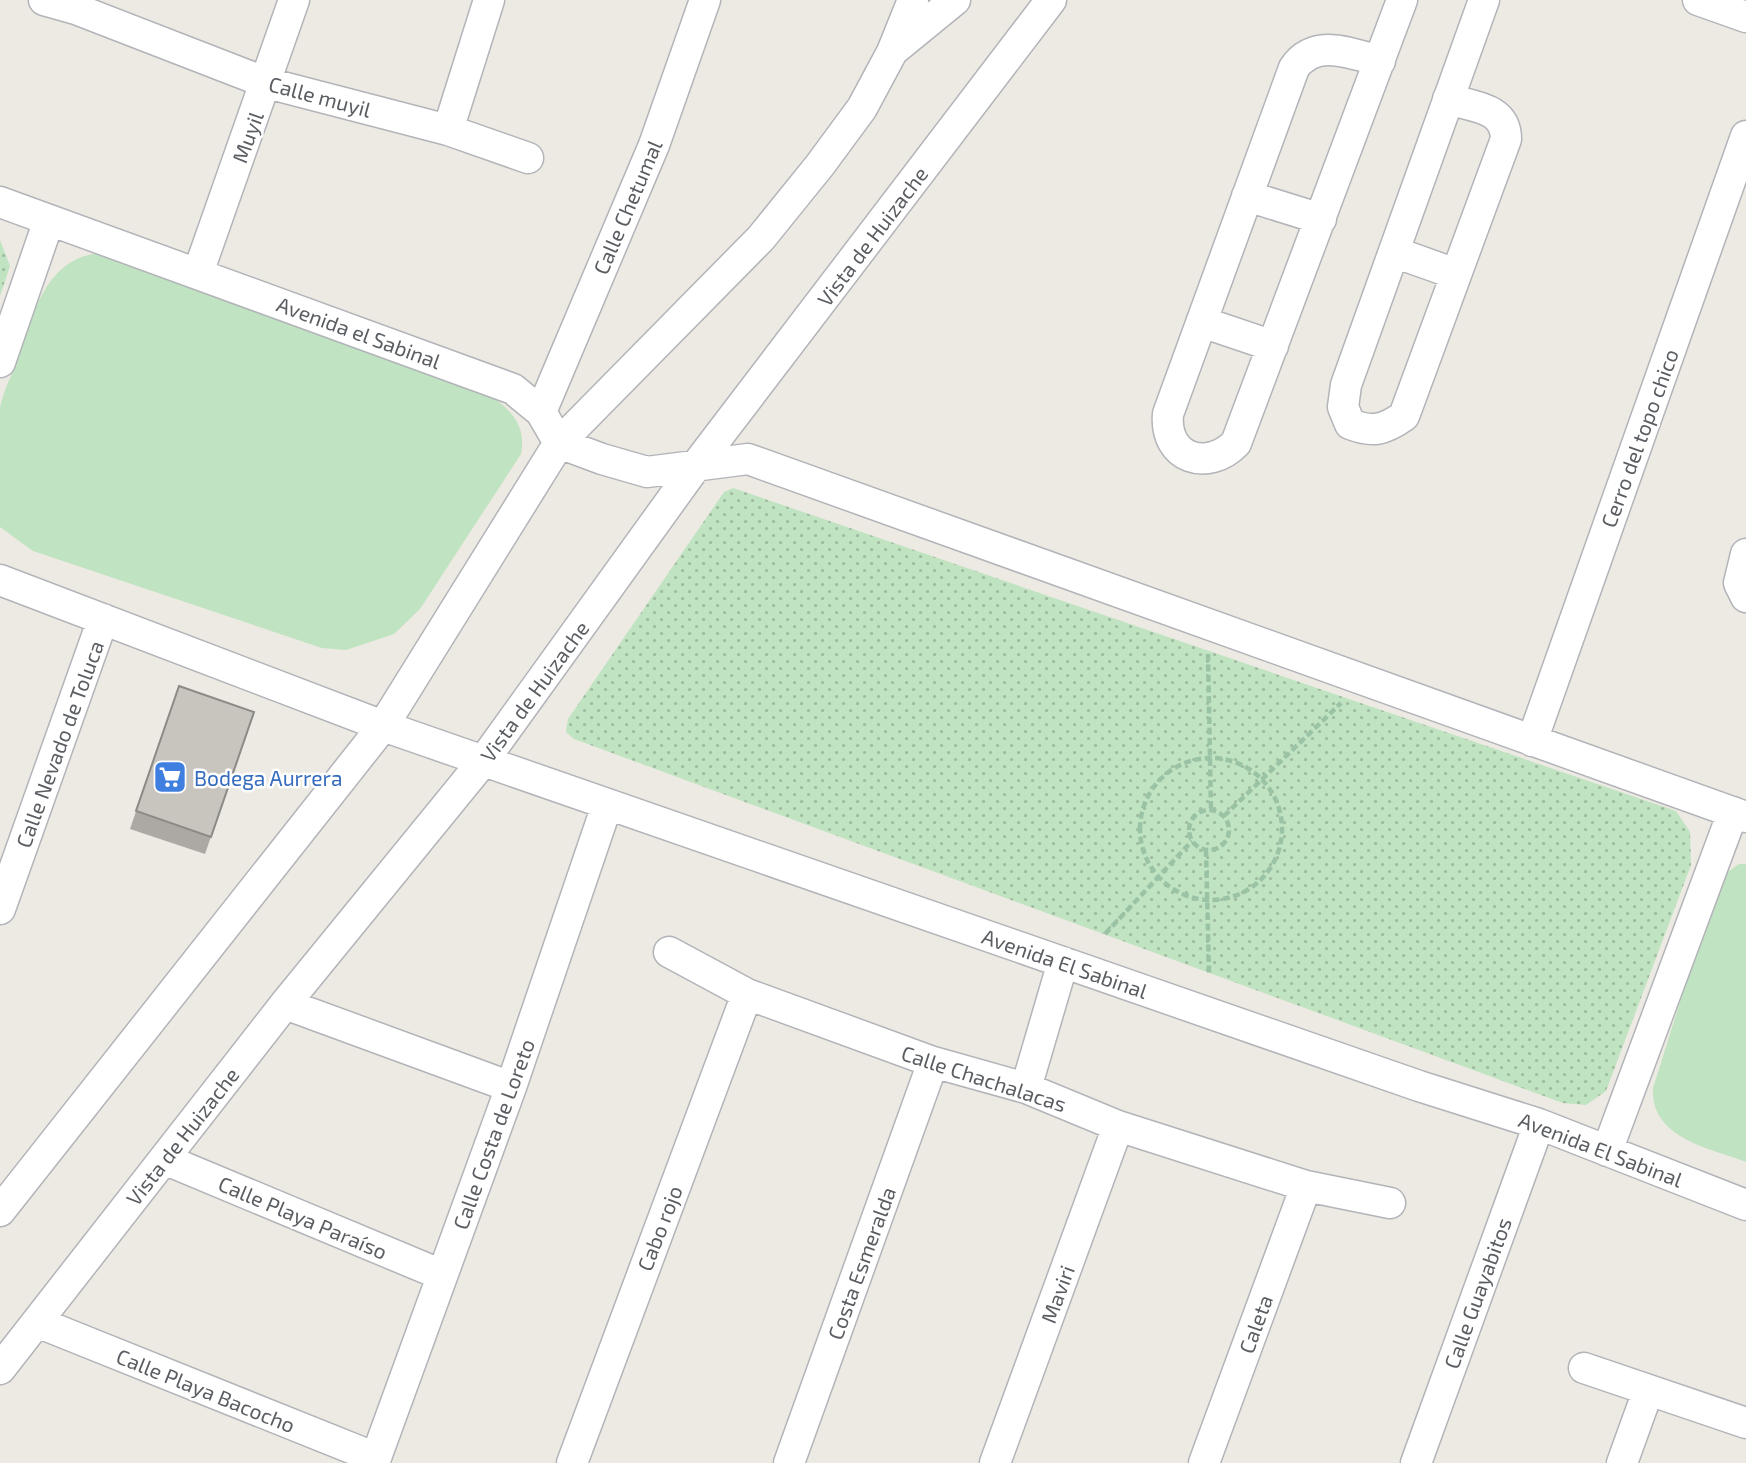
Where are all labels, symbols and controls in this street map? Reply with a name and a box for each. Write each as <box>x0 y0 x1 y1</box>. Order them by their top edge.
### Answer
street label: Calle muyil <box>266 70 375 122</box>
street label: Muyil <box>226 107 268 166</box>
street label: Calle Chetumal <box>587 135 667 278</box>
street label: Vista de Huizache <box>811 161 933 311</box>
street label: Avenida el Sabinal <box>274 291 445 374</box>
street label: Cerro del topo chico <box>1595 345 1683 531</box>
street label: Vista de Huizache <box>474 616 594 766</box>
street label: Calle Nevado de Toluca <box>10 637 108 851</box>
supermarket icon: Bodega Aurrera <box>151 758 189 796</box>
place label: Bodega Aurrera <box>194 765 342 790</box>
street label: Avenida El Sabinal <box>979 923 1152 1003</box>
street label: Calle Costa de Loreto <box>447 1035 539 1233</box>
street label: Calle Chachalacas <box>898 1040 1070 1116</box>
street label: Vista de Huizache <box>120 1062 244 1210</box>
street label: Avenida El Sabinal <box>1516 1106 1687 1192</box>
street label: Calle Playa Paraíso <box>215 1170 391 1264</box>
street label: Cabo rojo <box>631 1182 688 1275</box>
street label: Costa Esmeralda <box>822 1183 900 1343</box>
street label: Calle Guayabitos <box>1438 1214 1516 1372</box>
street label: Maviri <box>1035 1262 1079 1326</box>
street label: Caleta <box>1233 1291 1277 1357</box>
street label: Calle Playa Bacocho <box>113 1343 299 1437</box>

